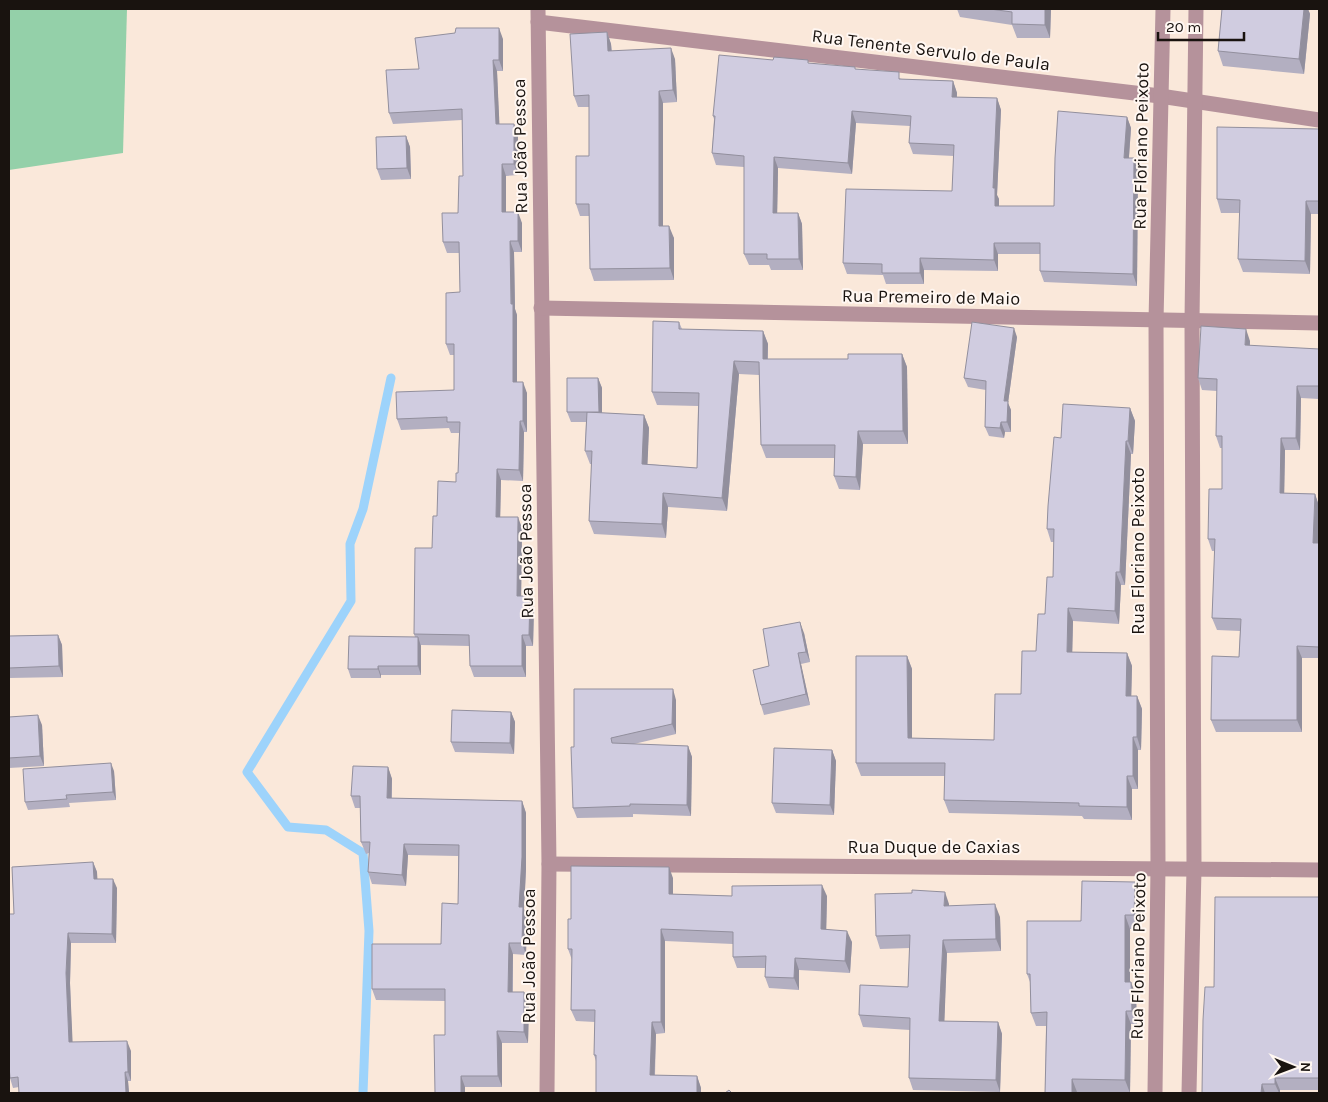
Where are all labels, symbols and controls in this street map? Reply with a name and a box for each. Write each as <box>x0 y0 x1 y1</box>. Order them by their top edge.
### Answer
scale bar <box>1158 10 1244 42</box>
text: 20 m <box>1166 18 1201 36</box>
street label: Rua Tenente Servulo de Paula <box>811 24 1051 76</box>
street label: Rua Floriano Peixoto <box>1129 62 1153 230</box>
street label: Rua João Pessoa <box>508 78 532 214</box>
street label: Rua Premeiro de Maio <box>842 284 1020 310</box>
street label: Rua Floriano Peixoto <box>1127 467 1149 635</box>
street label: Rua João Pessoa <box>514 483 538 619</box>
street label: Rua Duque de Caxias <box>848 836 1020 858</box>
street label: Rua Floriano Peixoto <box>1126 872 1150 1040</box>
street label: Rua João Pessoa <box>518 888 540 1024</box>
north arrow <box>1268 1042 1318 1092</box>
text: N <box>1297 1062 1314 1072</box>

